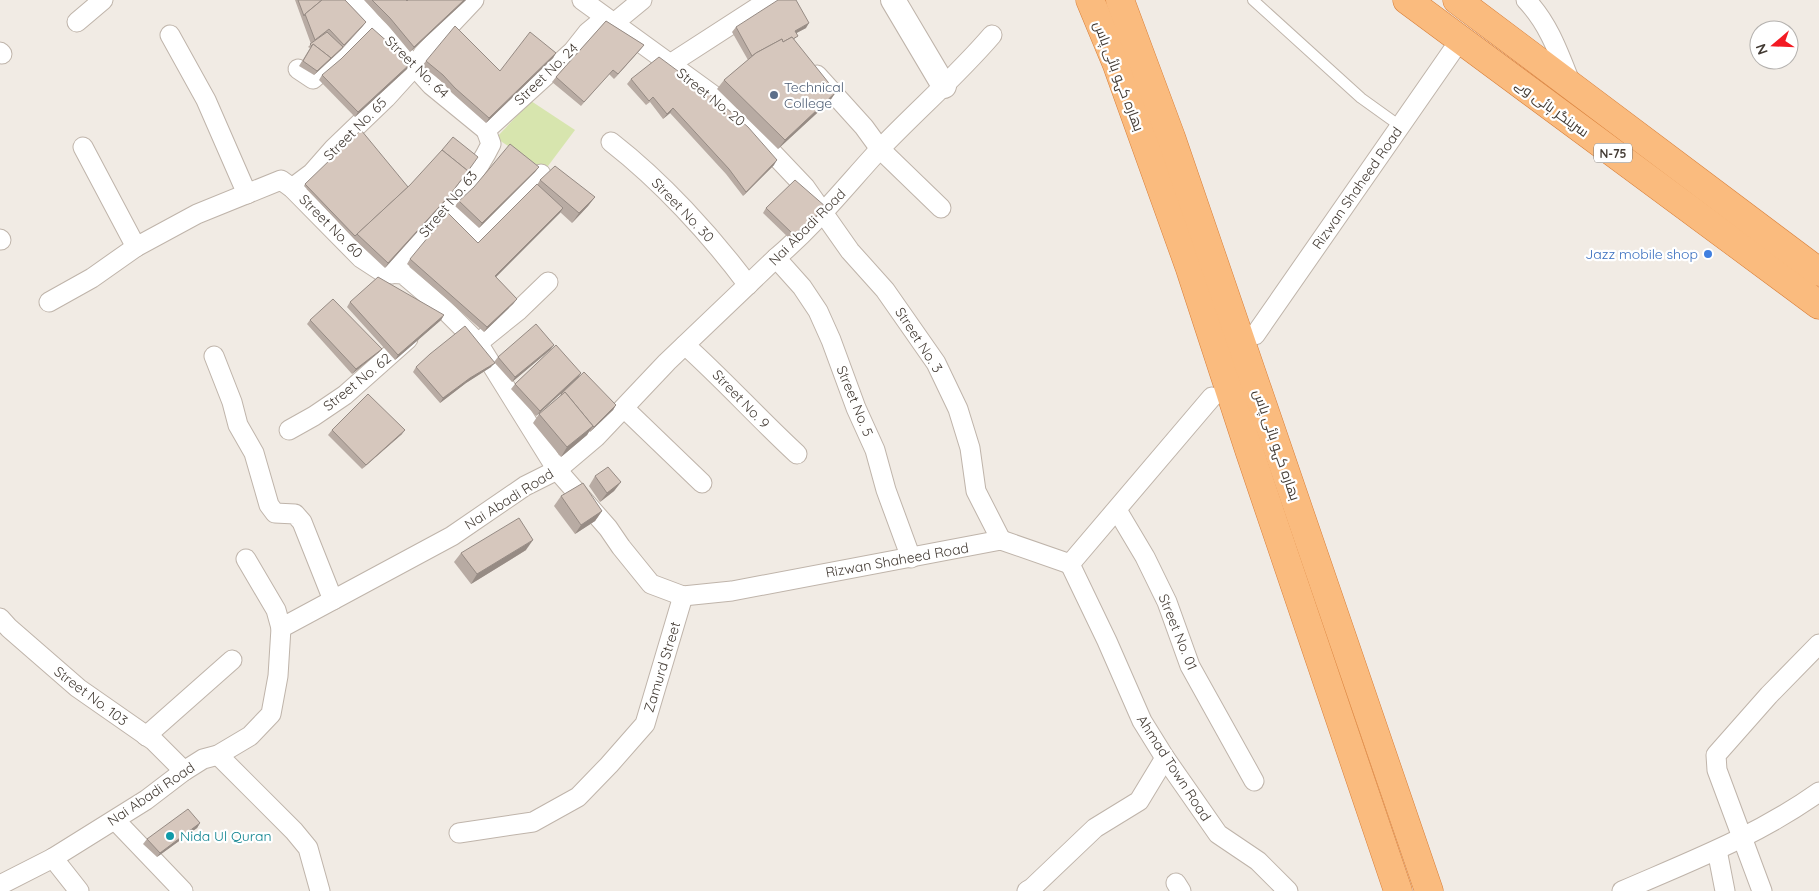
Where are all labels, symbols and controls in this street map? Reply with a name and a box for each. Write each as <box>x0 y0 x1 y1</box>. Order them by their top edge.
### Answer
street label: بھارہ کہو بائی پاس <box>1089 18 1148 134</box>
north arrow <box>1749 20 1799 70</box>
street label: Street No. 64 <box>381 32 453 102</box>
street label: Street No. 24 <box>510 39 582 109</box>
text: N <box>1752 41 1772 57</box>
street label: Street No. 20 <box>673 64 749 130</box>
street label: سرینگر ہائی وے <box>1512 75 1592 141</box>
place label: Technical College <box>784 78 844 112</box>
marker: Technical College <box>768 89 780 101</box>
street label: Street No. 65 <box>320 94 390 164</box>
street label: Rizwan Shaheed Road <box>1308 123 1406 253</box>
road number: N-75 <box>1594 144 1632 162</box>
street label: Street No. 63 <box>415 167 481 241</box>
street label: Street No. 30 <box>648 174 718 246</box>
street label: Nai Abadi Road <box>765 185 849 269</box>
street label: Street No. 60 <box>295 190 367 262</box>
place label: Jazz mobile shop <box>1585 245 1698 263</box>
marker: Jazz mobile shop <box>1702 248 1714 260</box>
street label: Street No. 3 <box>891 304 947 376</box>
street label: Street No. 62 <box>319 349 395 415</box>
street label: Street No. 5 <box>833 363 877 439</box>
street label: Street No. 9 <box>709 366 774 432</box>
street label: بھارہ کہو بائی پاس <box>1249 387 1304 503</box>
street label: Nai Abadi Road <box>461 464 557 534</box>
street label: Rizwan Shaheed Road <box>824 539 970 581</box>
street label: Street No. 01 <box>1155 591 1201 673</box>
street label: Zamurd Street <box>640 619 684 715</box>
street label: Street No. 103 <box>50 662 132 730</box>
street label: Ahmad Town Road <box>1133 712 1215 824</box>
street label: Nai Abadi Road <box>104 758 198 830</box>
place label: Nida Ul Quran <box>180 827 272 845</box>
marker: Nida Ul Quran <box>164 830 176 842</box>

